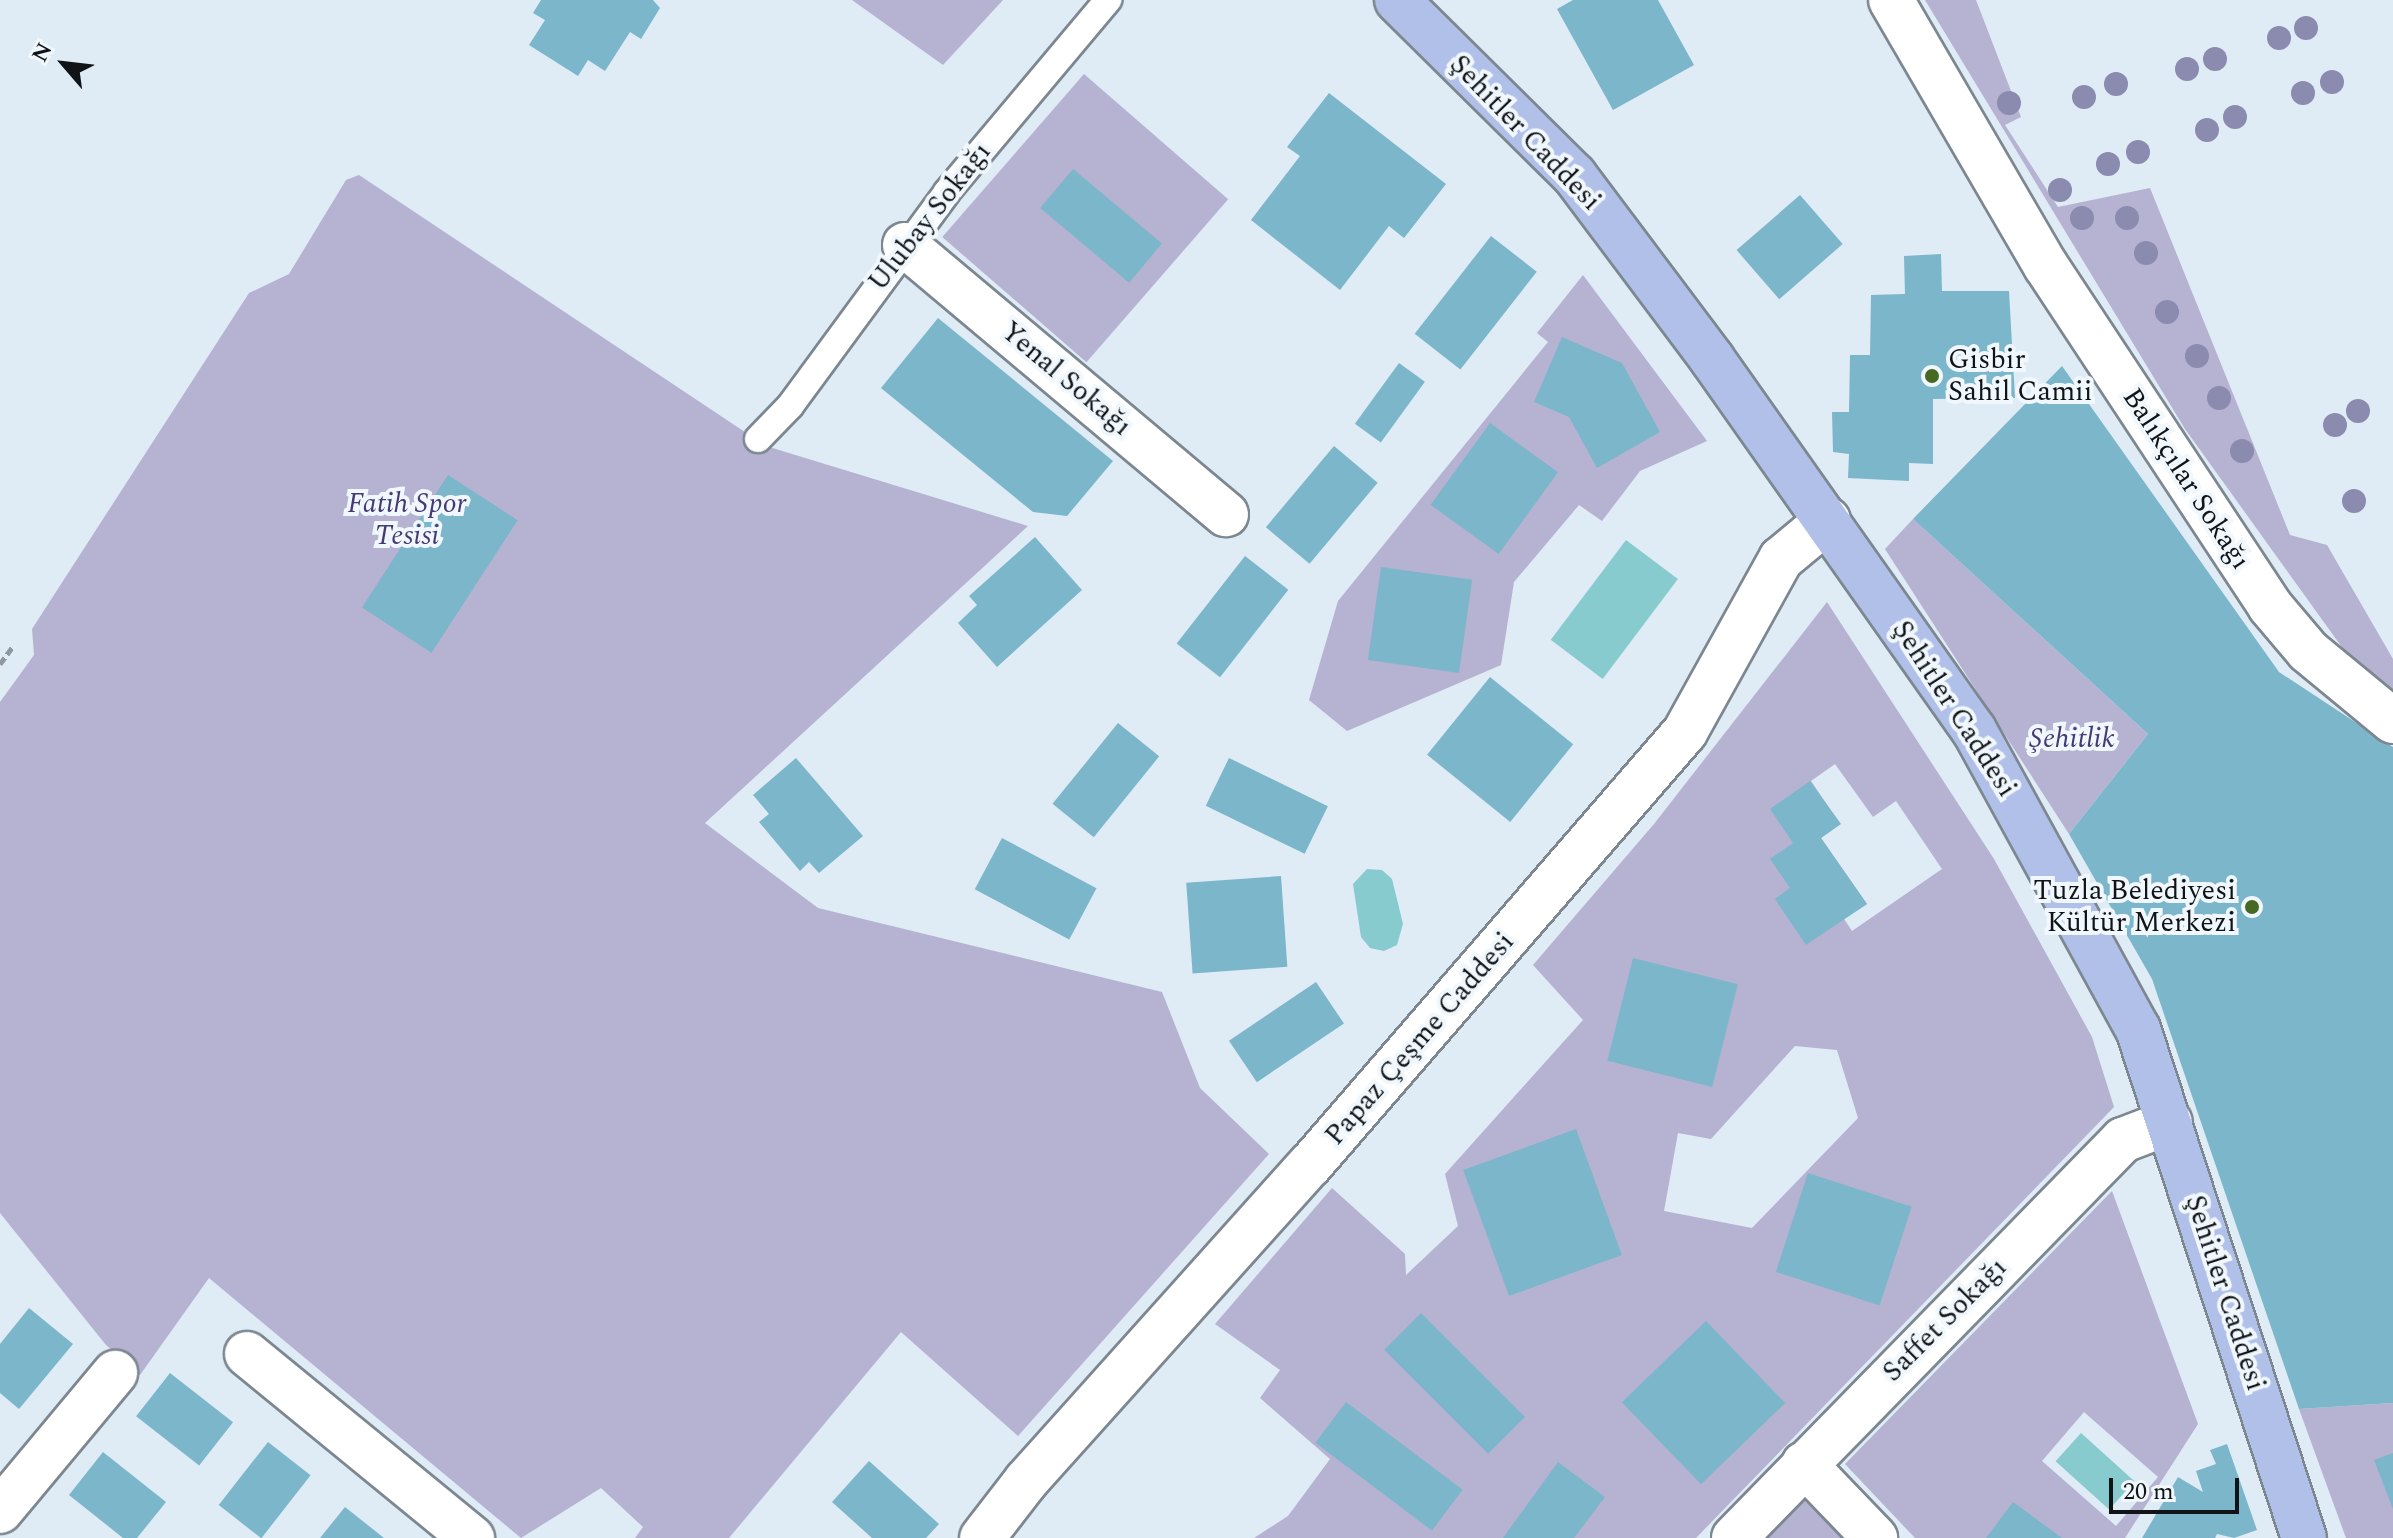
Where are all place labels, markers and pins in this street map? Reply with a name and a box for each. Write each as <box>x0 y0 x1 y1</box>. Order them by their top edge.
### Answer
place label: Gisbir Sahil Camii <box>1948 343 2093 409</box>
marker: Gisbir Sahil Camii <box>1923 367 1941 385</box>
place label: Tuzla Belediyesi Kültür Merkezi <box>2033 874 2236 940</box>
marker: Tuzla Belediyesi Kültür Merkezi <box>2243 898 2261 916</box>

